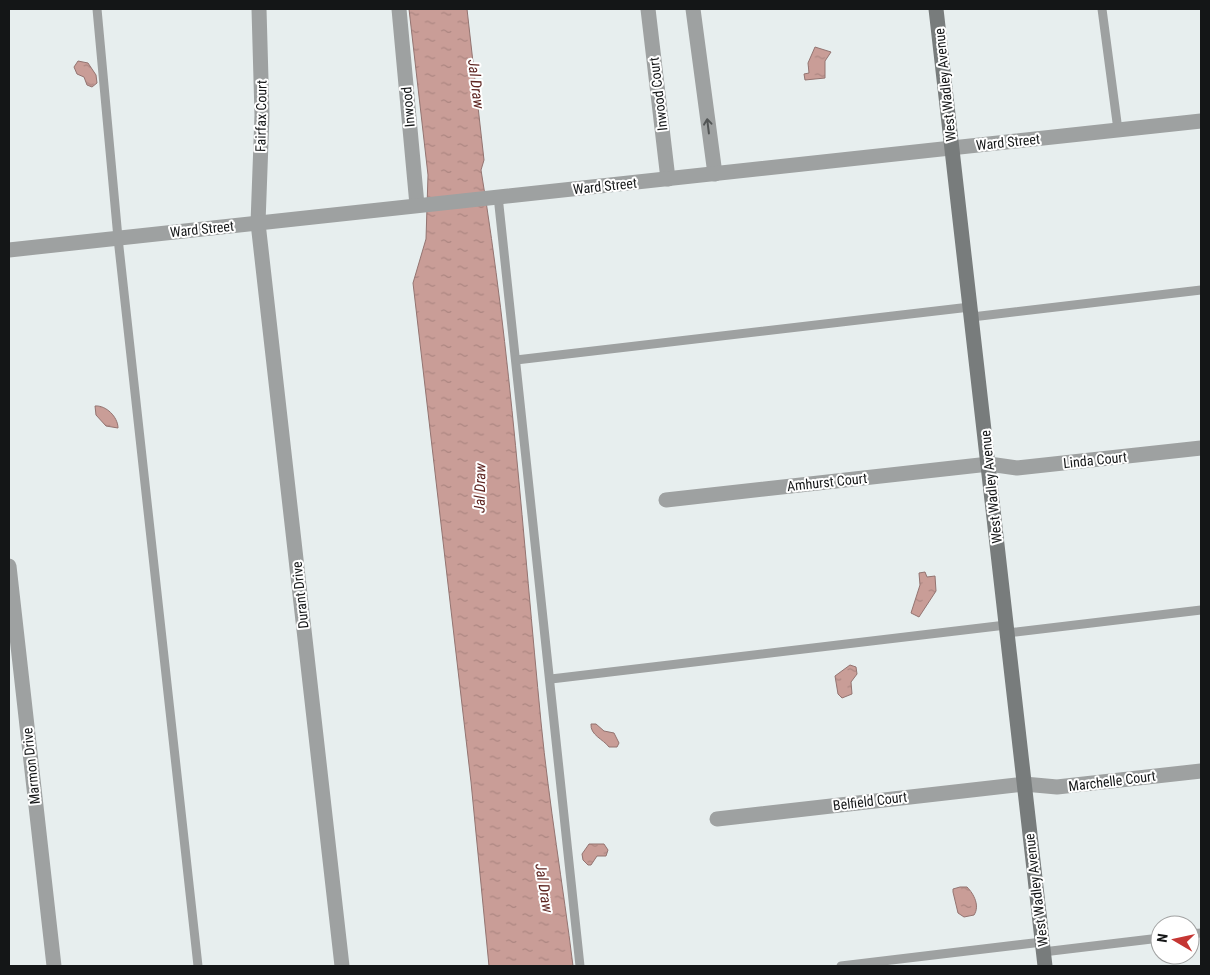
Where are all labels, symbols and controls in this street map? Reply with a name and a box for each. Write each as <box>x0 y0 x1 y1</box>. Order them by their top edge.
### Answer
street label: West Wadley Avenue <box>931 27 959 142</box>
street label: Inwood Court <box>646 56 670 132</box>
water label: Jal Draw <box>464 58 488 110</box>
street label: Fairfax Court <box>252 80 270 152</box>
street label: Inwood <box>398 86 418 128</box>
one-way arrow <box>703 118 713 134</box>
street label: Ward Street <box>975 131 1041 153</box>
street label: Ward Street <box>572 175 638 197</box>
street label: Ward Street <box>169 218 235 240</box>
street label: West Wadley Avenue <box>977 429 1005 544</box>
street label: Linda Court <box>1062 449 1128 471</box>
water label: Jal Draw <box>471 462 489 513</box>
street label: Amhurst Court <box>786 470 868 494</box>
street label: Durant Drive <box>288 560 311 629</box>
street label: Marmon Drive <box>19 726 43 805</box>
street label: Marchelle Court <box>1067 768 1157 794</box>
street label: Belfield Court <box>832 789 908 813</box>
street label: West Wadley Avenue <box>1021 832 1051 947</box>
water label: Jal Draw <box>531 862 557 914</box>
north arrow <box>1150 915 1200 965</box>
text: N <box>1154 932 1171 943</box>

